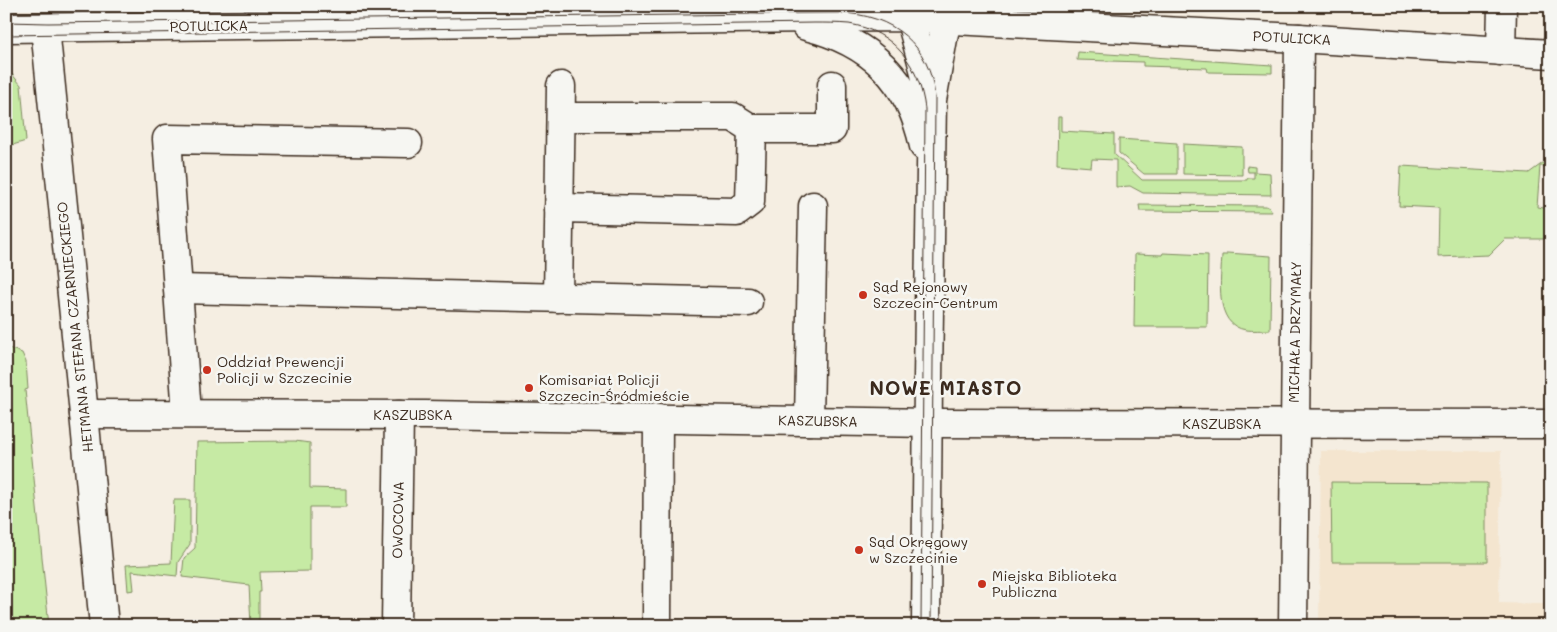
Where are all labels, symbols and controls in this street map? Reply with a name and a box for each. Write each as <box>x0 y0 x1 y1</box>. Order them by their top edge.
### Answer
street label: POTULICKA <box>170 15 248 36</box>
street label: POTULICKA <box>1252 26 1332 49</box>
street label: HETMANA STEFANA CZARNIECKIEGO <box>52 201 97 453</box>
street label: MICHAŁA DRZYMAŁY <box>1284 261 1305 403</box>
place label: Sąd Rejonowy Szczecin-Centrum <box>873 277 998 312</box>
marker: Sąd Rejonowy Szczecin-Centrum <box>857 289 869 301</box>
place label: Oddział Prewencji Policji w Szczecinie <box>217 352 352 387</box>
marker: Oddział Prewencji Policji w Szczecinie <box>201 364 213 376</box>
place label: Komisariat Policji Szczecin-Śródmieście <box>539 370 690 405</box>
district label: NOWE MIASTO <box>870 375 1022 400</box>
marker: Komisariat Policji Szczecin-Śródmieście <box>523 382 535 394</box>
street label: KASZUBSKA <box>373 405 453 424</box>
street label: KASZUBSKA <box>778 410 858 431</box>
street label: KASZUBSKA <box>1182 414 1262 433</box>
street label: OWOCOWA <box>387 481 408 559</box>
place label: Sąd Okręgowy w Szczecinie <box>869 532 968 567</box>
marker: Sąd Okręgowy w Szczecinie <box>853 544 865 556</box>
place label: Miejska Biblioteka Publiczna <box>992 566 1117 601</box>
marker: Miejska Biblioteka Publiczna <box>976 578 988 590</box>

